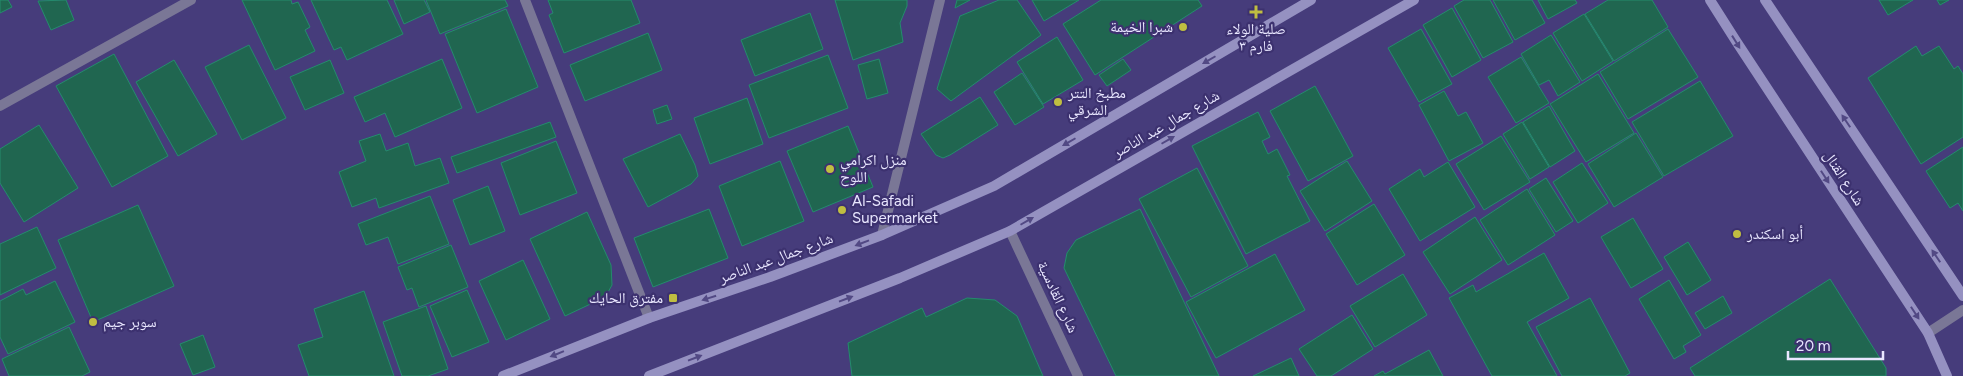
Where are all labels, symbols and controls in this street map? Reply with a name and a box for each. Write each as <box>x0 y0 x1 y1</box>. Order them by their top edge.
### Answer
marker: صلية الولاء فارم ٣ <box>1250 6 1262 18</box>
place label: شبرا الخيمة <box>1110 18 1173 36</box>
place label: صلية الولاء فارم ٣ <box>1226 20 1286 56</box>
marker: شبرا الخيمة <box>1177 21 1189 33</box>
one-way arrow <box>1731 35 1741 48</box>
one-way arrow <box>1201 56 1216 64</box>
place label: مطبخ التتر الشرقي <box>1067 84 1126 122</box>
street label: شارع جمال عبد الناصر <box>1109 86 1223 163</box>
marker: مطبخ التتر الشرقي <box>1052 96 1064 108</box>
one-way arrow <box>1841 114 1851 127</box>
one-way arrow <box>1162 136 1175 145</box>
one-way arrow <box>1062 138 1075 147</box>
street label: شارع القنال <box>1819 147 1868 209</box>
place label: منزل اكرامي اللوح <box>840 151 907 187</box>
marker: منزل اكرامي اللوح <box>824 163 836 175</box>
one-way arrow <box>1820 171 1830 184</box>
place label: Al-Safadi Supermarket <box>852 192 938 227</box>
marker: Al-Safadi Supermarket <box>836 204 848 216</box>
one-way arrow <box>1020 217 1034 225</box>
place label: أبو اسكندر <box>1746 225 1803 243</box>
marker: أبو اسكندر <box>1731 228 1743 240</box>
street label: شارع جمال عبد الناصر <box>716 229 836 288</box>
one-way arrow <box>854 239 869 247</box>
one-way arrow <box>1931 249 1941 262</box>
street label: شارع القادسية <box>1033 258 1082 336</box>
place label: مفترق الحايك <box>589 289 663 308</box>
marker: مفترق الحايك <box>667 292 679 304</box>
one-way arrow <box>701 294 716 302</box>
one-way arrow <box>839 295 854 303</box>
one-way arrow <box>1910 306 1920 320</box>
place label: سوبر جيم <box>103 313 157 332</box>
marker: سوبر جيم <box>87 316 99 328</box>
scale bar <box>1788 328 1883 360</box>
text: 20 m <box>1796 337 1830 355</box>
one-way arrow <box>550 351 564 359</box>
one-way arrow <box>687 354 702 361</box>

